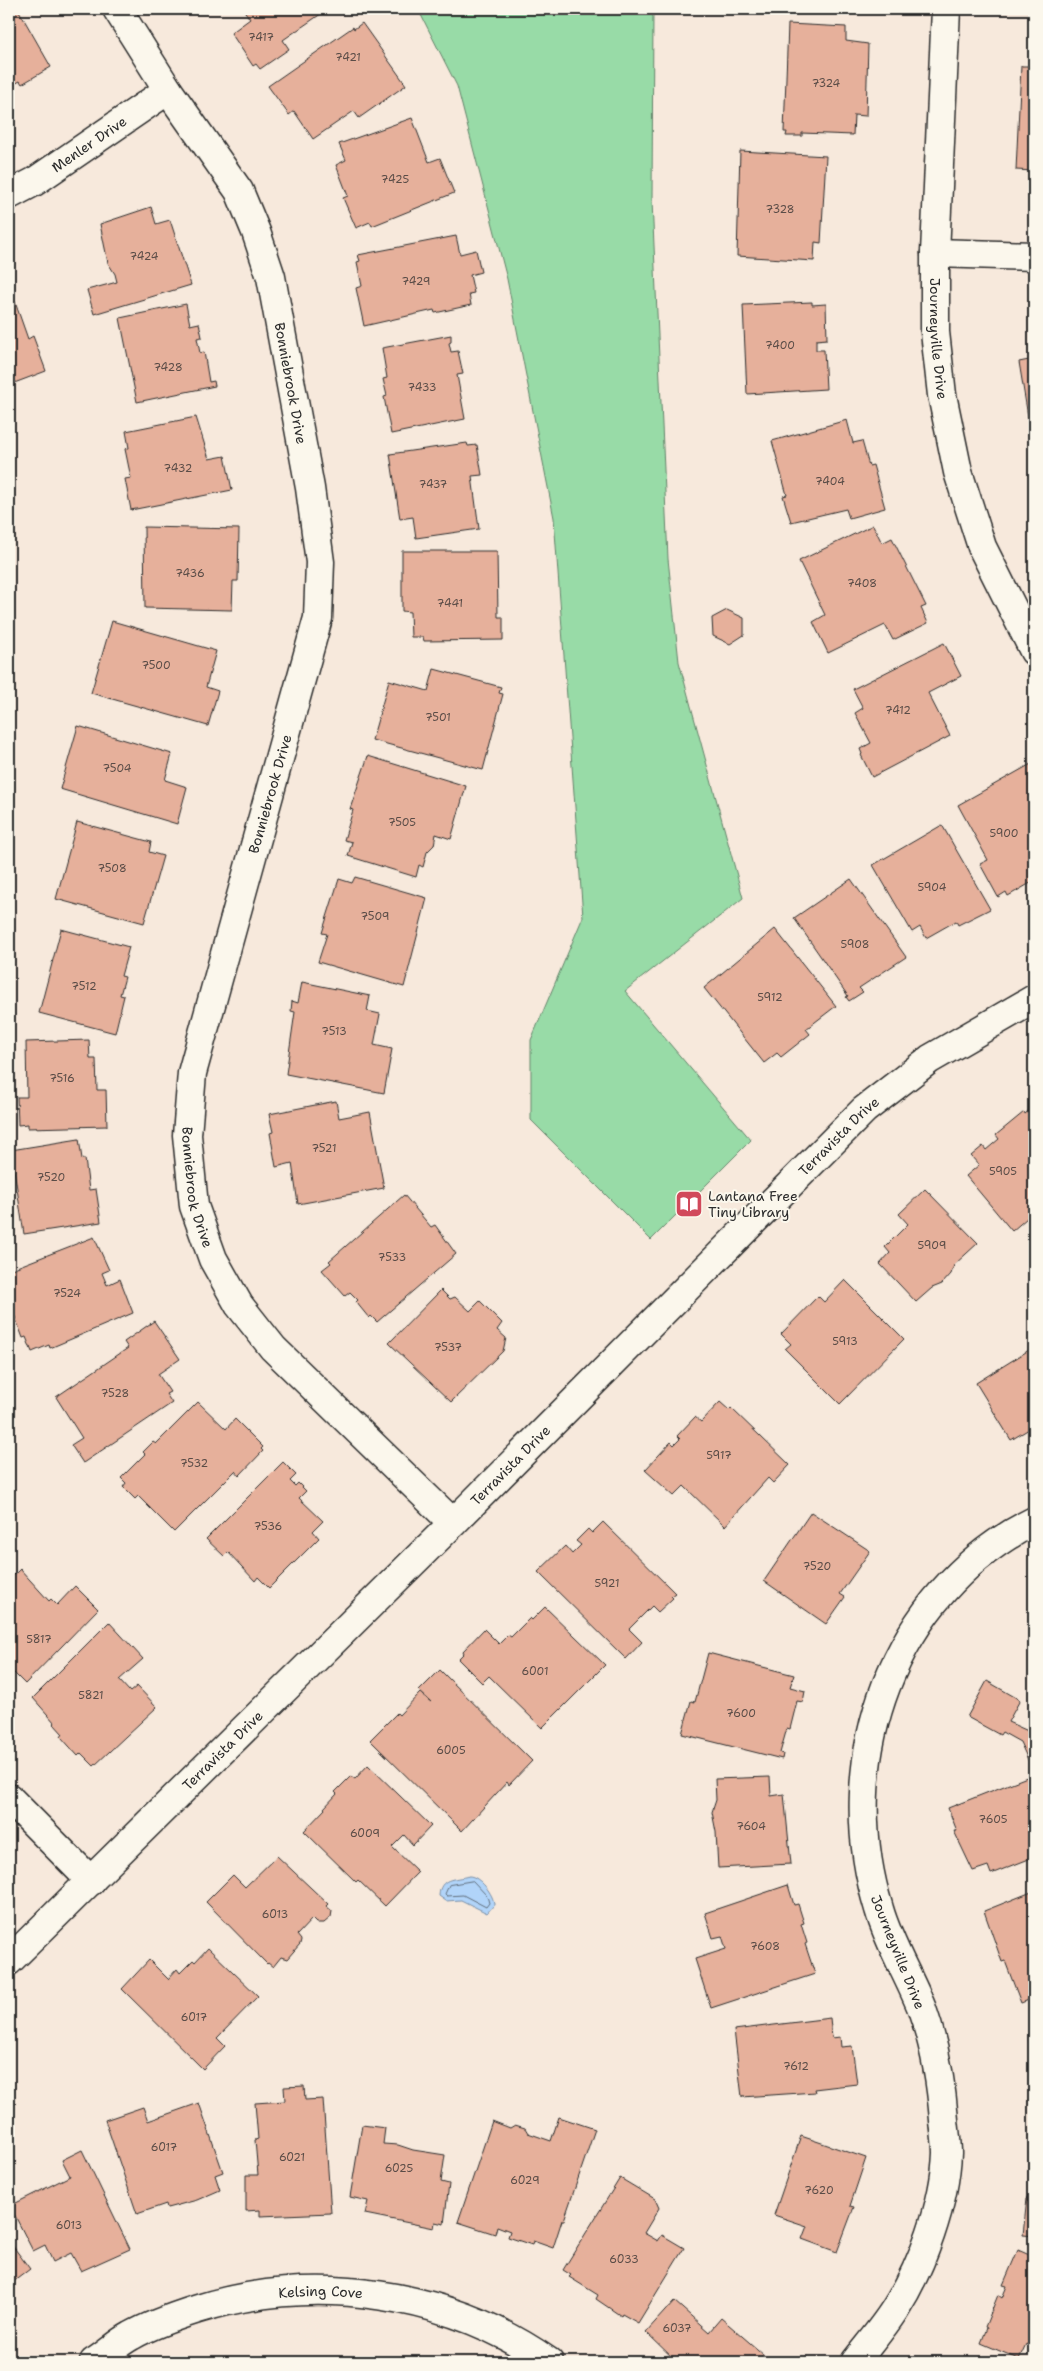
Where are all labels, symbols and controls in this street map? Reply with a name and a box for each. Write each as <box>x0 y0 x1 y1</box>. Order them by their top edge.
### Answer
house number: 7417 <box>248 30 274 45</box>
house number: 7421 <box>335 50 361 65</box>
house number: 7324 <box>812 76 841 91</box>
street label: Menler Drive <box>48 112 130 176</box>
house number: 7425 <box>381 172 409 187</box>
house number: 7328 <box>766 202 794 217</box>
house number: 7424 <box>130 249 159 264</box>
house number: 7429 <box>402 274 430 289</box>
street label: Journeyville Drive <box>926 278 952 401</box>
street label: Bonniebrook Drive <box>271 321 311 446</box>
house number: 7400 <box>765 338 795 353</box>
house number: 7428 <box>153 360 183 375</box>
house number: 7433 <box>408 380 436 395</box>
house number: 7432 <box>164 461 192 476</box>
house number: 7404 <box>815 474 845 489</box>
house number: 7437 <box>419 477 448 492</box>
house number: 7436 <box>175 566 205 581</box>
house number: 7408 <box>847 576 877 591</box>
house number: 7441 <box>437 596 463 611</box>
house number: 7500 <box>141 658 171 673</box>
house number: 7412 <box>885 703 911 718</box>
house number: 7501 <box>425 710 451 725</box>
street label: Bonniebrook Drive <box>244 732 296 856</box>
house number: 7504 <box>102 761 132 776</box>
house number: 7505 <box>388 815 416 830</box>
house number: 5900 <box>989 826 1019 841</box>
house number: 7508 <box>97 861 127 876</box>
house number: 5904 <box>918 880 947 895</box>
house number: 7509 <box>360 909 390 924</box>
house number: 5908 <box>840 937 870 952</box>
house number: 7512 <box>71 979 97 994</box>
house number: 5912 <box>757 990 783 1005</box>
house number: 7513 <box>321 1024 347 1039</box>
house number: 7516 <box>49 1071 75 1086</box>
street label: Terravista Drive <box>795 1093 883 1180</box>
street label: Bonniebrook Drive <box>178 1126 217 1250</box>
house number: 7521 <box>311 1141 337 1156</box>
house number: 5905 <box>989 1164 1017 1179</box>
house number: 7520 <box>37 1170 65 1185</box>
place label: Lantana Free Tiny Library <box>708 1187 798 1221</box>
library icon: Lantana Free Tiny Library <box>674 1189 704 1219</box>
house number: 5909 <box>918 1238 946 1253</box>
house number: 7533 <box>378 1250 406 1265</box>
house number: 7524 <box>53 1286 81 1301</box>
house number: 5913 <box>832 1334 858 1349</box>
house number: 7537 <box>434 1340 462 1355</box>
house number: 7528 <box>101 1386 129 1401</box>
street label: Terravista Drive <box>467 1421 554 1509</box>
house number: 5917 <box>706 1448 732 1463</box>
house number: 7532 <box>180 1456 208 1471</box>
house number: 7536 <box>254 1519 282 1534</box>
house number: 7520 <box>803 1559 831 1574</box>
house number: 5921 <box>594 1576 620 1591</box>
house number: 5817 <box>26 1632 52 1647</box>
house number: 6001 <box>522 1664 549 1679</box>
house number: 5821 <box>78 1688 104 1703</box>
house number: 7600 <box>726 1706 756 1721</box>
street label: Terravista Drive <box>178 1707 267 1794</box>
house number: 6005 <box>436 1743 466 1758</box>
house number: 7605 <box>979 1812 1008 1827</box>
house number: 7604 <box>736 1819 766 1834</box>
house number: 6009 <box>350 1826 380 1841</box>
street label: Journeyville Drive <box>867 1892 929 2012</box>
house number: 6013 <box>262 1907 288 1922</box>
house number: 7608 <box>750 1939 780 1954</box>
house number: 6017 <box>181 2010 208 2025</box>
house number: 7612 <box>783 2059 809 2074</box>
house number: 6017 <box>151 2140 178 2155</box>
house number: 6021 <box>279 2150 305 2165</box>
house number: 6025 <box>385 2161 414 2176</box>
house number: 6029 <box>510 2173 540 2188</box>
house number: 7620 <box>804 2183 834 2198</box>
house number: 6013 <box>56 2218 82 2233</box>
house number: 6033 <box>609 2252 639 2267</box>
street label: Kelsing Cove <box>278 2282 364 2302</box>
house number: 6037 <box>662 2321 692 2336</box>

